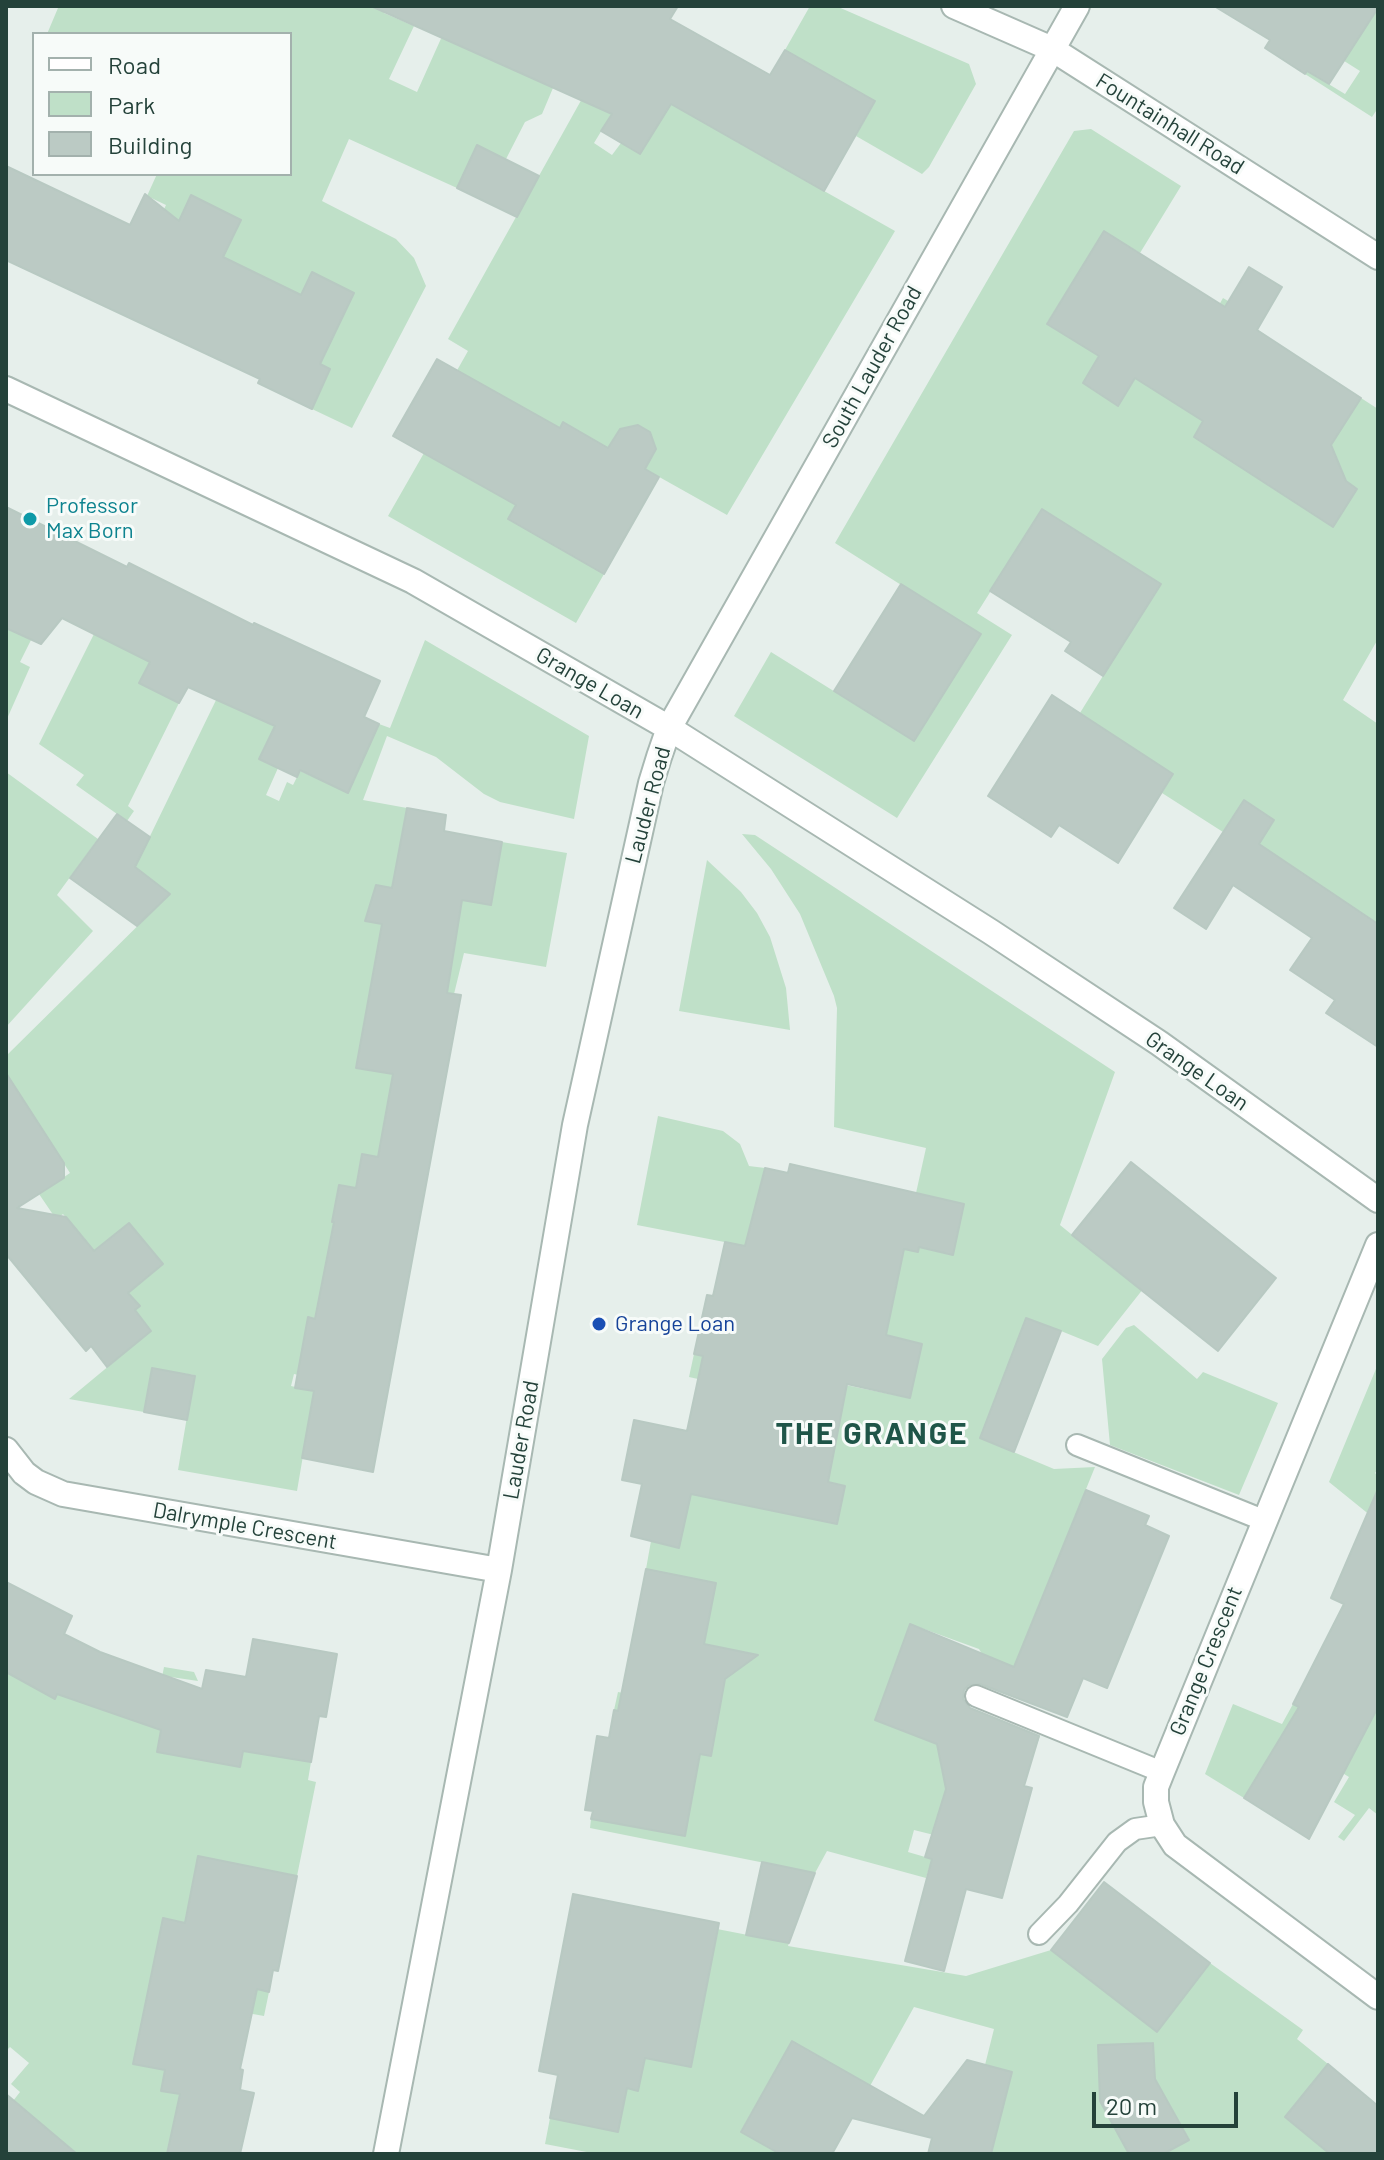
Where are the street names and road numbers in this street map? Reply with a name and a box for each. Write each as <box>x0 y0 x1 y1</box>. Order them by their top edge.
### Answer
street label: Fountainhall Road <box>1091 68 1249 180</box>
street label: South Lauder Road <box>817 281 927 453</box>
street label: Grange Loan <box>531 642 649 724</box>
street label: Lauder Road <box>620 743 676 867</box>
street label: Grange Loan <box>1140 1026 1254 1116</box>
street label: Lauder Road <box>498 1378 544 1502</box>
street label: Dalrymple Crescent <box>151 1497 339 1555</box>
street label: Grange Crescent <box>1164 1582 1248 1740</box>

